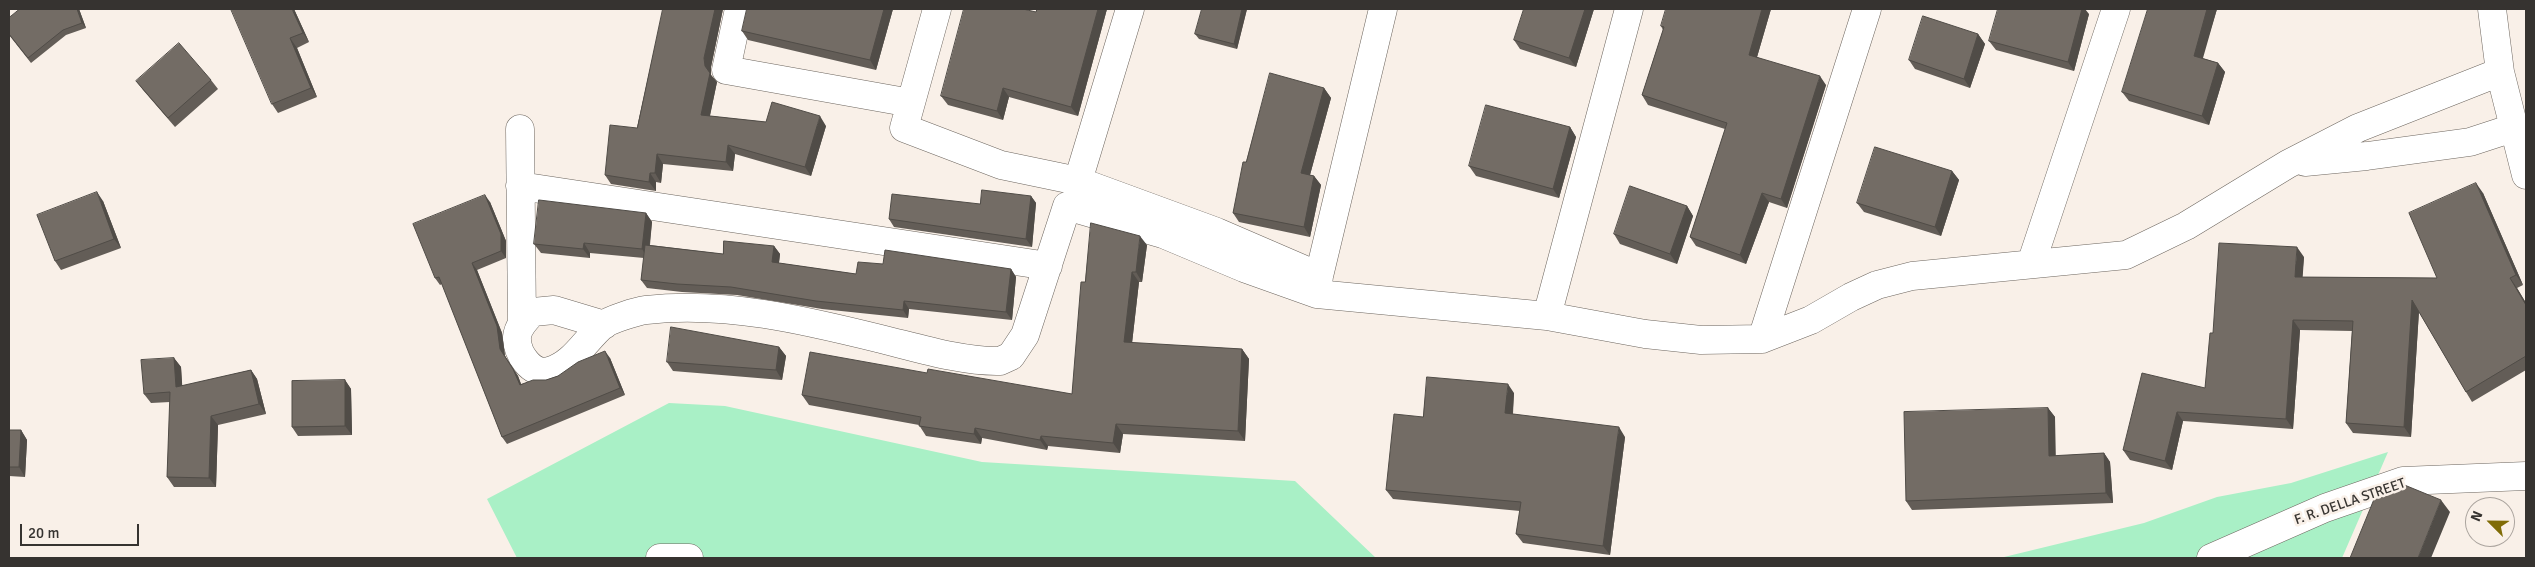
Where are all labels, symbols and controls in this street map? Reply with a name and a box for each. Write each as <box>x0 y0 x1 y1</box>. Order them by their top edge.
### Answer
street label: F. R. DELLA STREET <box>2292 475 2408 529</box>
north arrow <box>2465 497 2515 547</box>
text: N <box>2467 509 2486 524</box>
scale bar <box>22 514 141 546</box>
text: 20 m <box>28 524 59 542</box>

